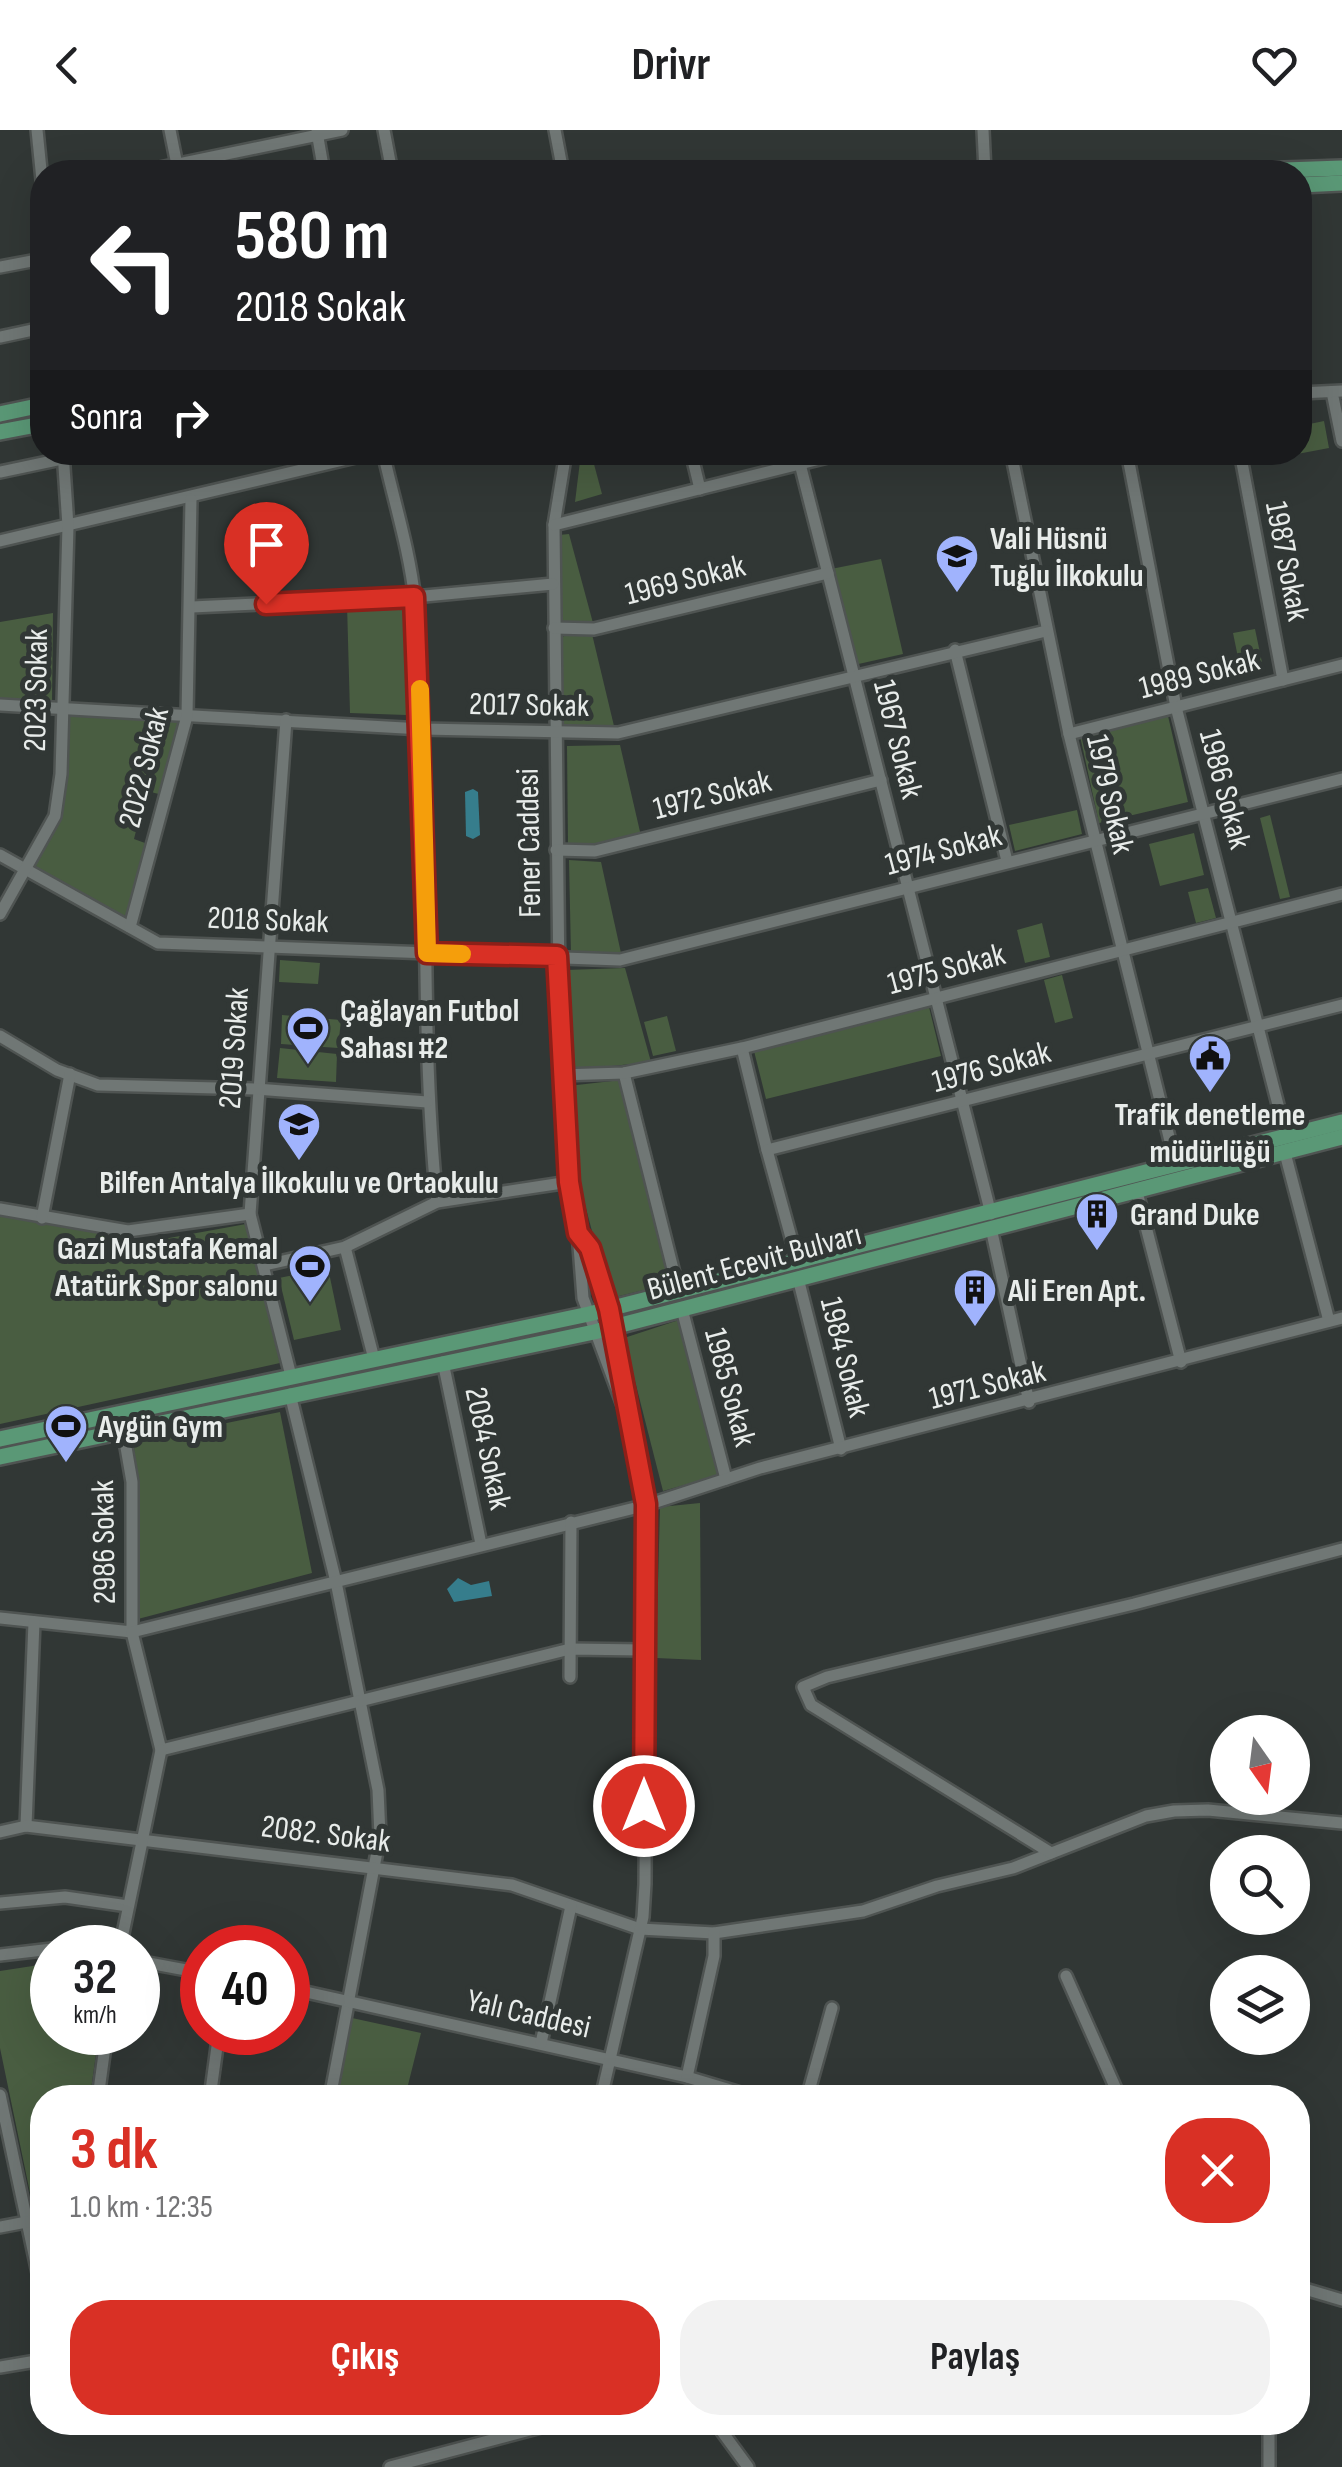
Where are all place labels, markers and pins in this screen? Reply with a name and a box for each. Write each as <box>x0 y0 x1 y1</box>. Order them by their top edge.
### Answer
pin <box>224 502 309 605</box>
place label: Vali Hüsnü Tuğlu İlkokulu <box>990 520 1143 596</box>
school or university icon: Vali Hüsnü Tuğlu İlkokulu <box>934 533 980 594</box>
place label: Çağlayan Futbol Sahası #2 <box>340 992 519 1068</box>
sports icon: Çağlayan Futbol Sahası #2 <box>285 1005 331 1066</box>
public building icon: Trafik denetleme müdürlüğü <box>1187 1033 1233 1094</box>
place label: Trafik denetleme müdürlüğü <box>1114 1096 1306 1172</box>
school or university icon: Bilfen Antalya İlkokulu ve Ortaokulu <box>276 1101 322 1162</box>
place label: Bilfen Antalya İlkokulu ve Ortaokulu <box>99 1164 499 1203</box>
building icon: Grand Duke <box>1074 1191 1120 1252</box>
place label: Grand Duke <box>1130 1196 1260 1235</box>
place label: Gazi Mustafa Kemal Atatürk Spor salonu <box>54 1230 278 1306</box>
sports icon: Gazi Mustafa Kemal Atatürk Spor salonu <box>287 1243 333 1304</box>
building icon: Ali Eren Apt. <box>952 1267 998 1328</box>
place label: Ali Eren Apt. <box>1007 1272 1146 1311</box>
sports icon: Aygün Gym <box>43 1403 89 1464</box>
place label: Aygün Gym <box>97 1408 223 1447</box>

